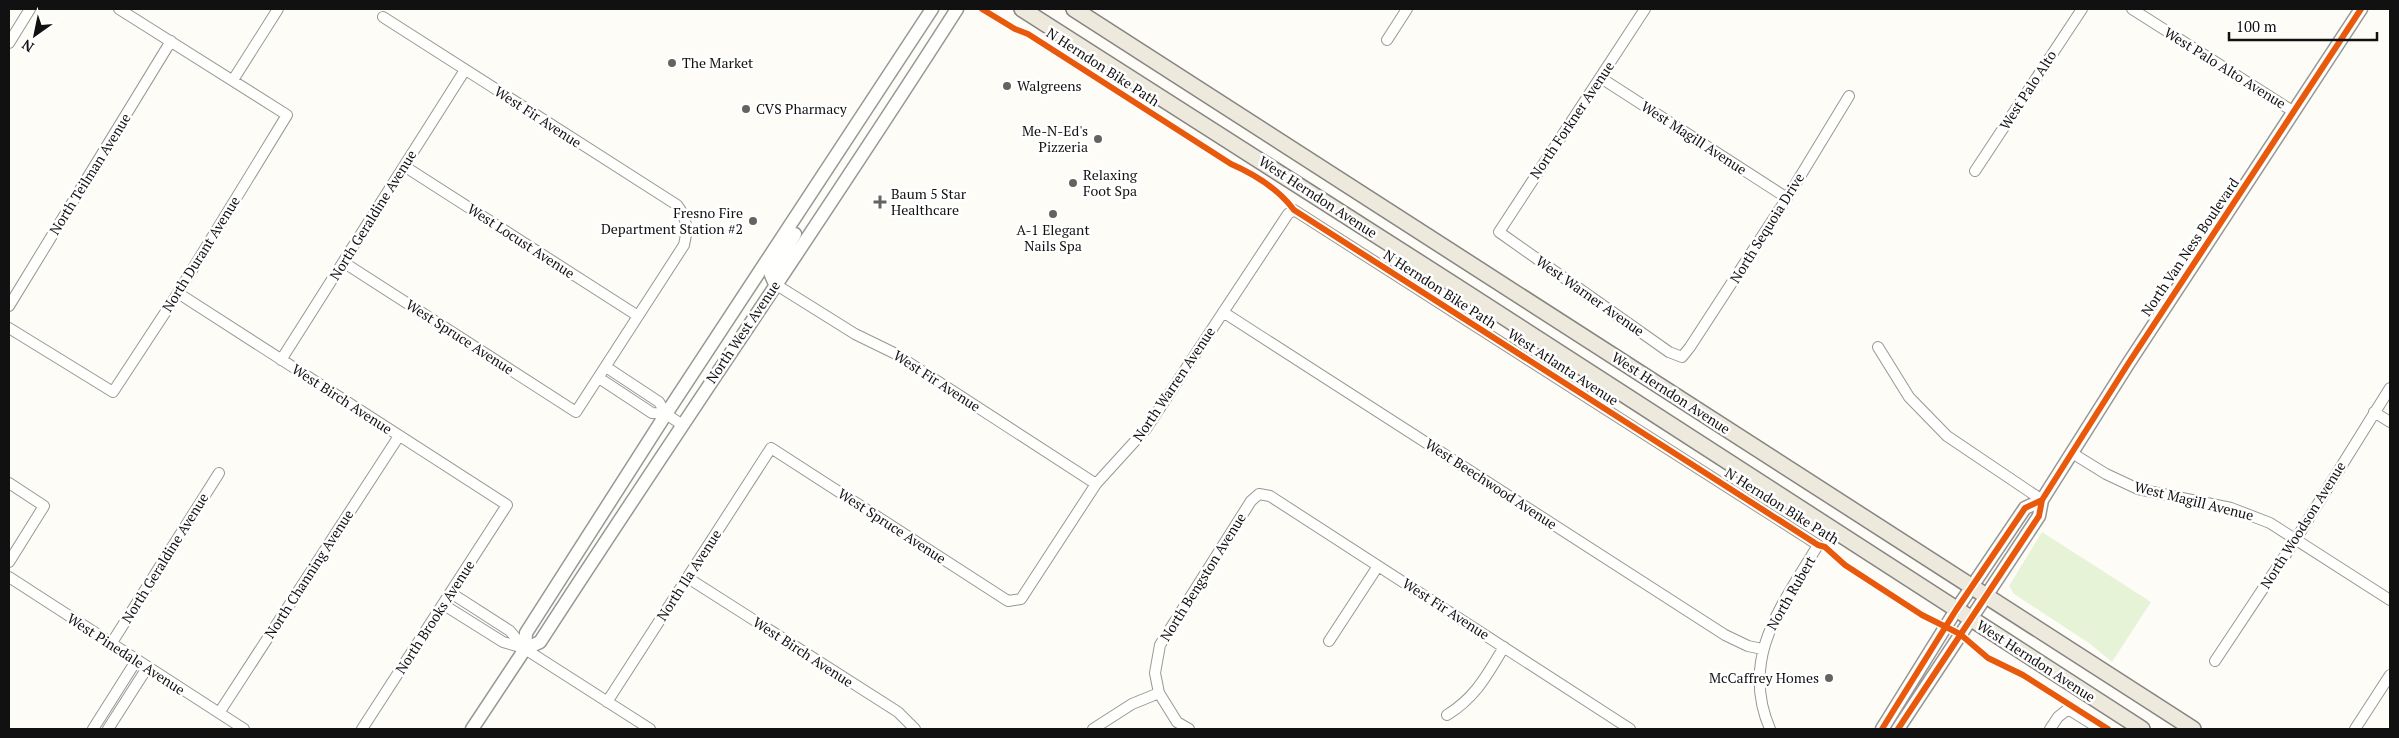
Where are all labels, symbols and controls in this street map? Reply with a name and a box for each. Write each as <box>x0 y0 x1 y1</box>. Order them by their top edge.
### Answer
north arrow <box>10 10 60 60</box>
scale bar <box>2229 10 2376 42</box>
text: 100 m <box>2236 16 2277 36</box>
street label: West Palo Alto Avenue <box>2161 22 2290 113</box>
street label: N Herndon Bike Path <box>1043 23 1163 110</box>
text: N <box>18 35 37 57</box>
street label: West Palo Alto <box>1995 46 2060 133</box>
place label: The Market <box>682 53 754 72</box>
marker: The Market <box>666 57 678 69</box>
street label: North Forkner Avenue <box>1525 57 1618 182</box>
place label: Walgreens <box>1017 76 1082 95</box>
marker: Walgreens <box>1001 80 1013 92</box>
street label: West Fir Avenue <box>491 81 585 152</box>
street label: West Magill Avenue <box>1638 96 1751 179</box>
place label: CVS Pharmacy <box>756 99 848 118</box>
marker: CVS Pharmacy <box>740 103 752 115</box>
street label: North Teilman Avenue <box>44 109 135 238</box>
place label: Me-N-Ed's Pizzeria <box>1022 121 1088 156</box>
marker: Me-N-Ed's Pizzeria <box>1092 133 1104 145</box>
street label: North Geraldine Avenue <box>325 146 420 283</box>
street label: West Herndon Avenue <box>1255 151 1381 242</box>
place label: Relaxing Foot Spa <box>1083 165 1138 200</box>
street label: North Sequoia Drive <box>1725 169 1808 286</box>
street label: North Van Ness Boulevard <box>2136 174 2243 319</box>
marker: Relaxing Foot Spa <box>1067 177 1079 189</box>
place label: Baum 5 Star Healthcare <box>891 184 967 219</box>
street label: North Durant Avenue <box>157 192 244 315</box>
marker: Baum 5 Star Healthcare <box>873 195 887 209</box>
street label: West Locust Avenue <box>464 199 578 282</box>
place label: Fresno Fire Department Station #2 <box>601 203 743 238</box>
marker: A-1 Elegant Nails Spa <box>1047 208 1059 220</box>
marker: Fresno Fire Department Station #2 <box>747 215 759 227</box>
place label: A-1 Elegant Nails Spa <box>1016 220 1090 255</box>
street label: N Herndon Bike Path <box>1380 245 1500 332</box>
street label: West Warner Avenue <box>1532 251 1648 340</box>
street label: North West Avenue <box>701 277 784 387</box>
street label: West Spruce Avenue <box>403 295 518 379</box>
street label: North Warren Avenue <box>1128 323 1219 445</box>
street label: West Atlanta Avenue <box>1504 324 1622 410</box>
street label: West Fir Avenue <box>890 345 984 416</box>
street label: West Herndon Avenue <box>1608 347 1734 438</box>
street label: West Birch Avenue <box>289 359 396 438</box>
street label: West Beechwood Avenue <box>1422 434 1561 533</box>
street label: North Woodson Avenue <box>2256 457 2350 592</box>
street label: N Herndon Bike Path <box>1722 463 1843 548</box>
street label: West Magill Avenue <box>2133 477 2256 524</box>
street label: West Spruce Avenue <box>835 484 950 568</box>
street label: North Geraldine Avenue <box>117 489 212 626</box>
street label: North Channing Avenue <box>260 506 357 642</box>
street label: North Bengston Avenue <box>1155 509 1250 644</box>
street label: North Ila Avenue <box>652 525 725 624</box>
street label: North Rubert <box>1762 552 1820 633</box>
street label: North Brooks Avenue <box>391 556 478 677</box>
street label: West Fir Avenue <box>1399 573 1493 644</box>
street label: West Pinedale Avenue <box>64 608 189 699</box>
street label: West Birch Avenue <box>750 612 857 691</box>
street label: West Herndon Avenue <box>1973 615 2099 706</box>
place label: McCaffrey Homes <box>1709 668 1819 687</box>
marker: McCaffrey Homes <box>1823 672 1835 684</box>

